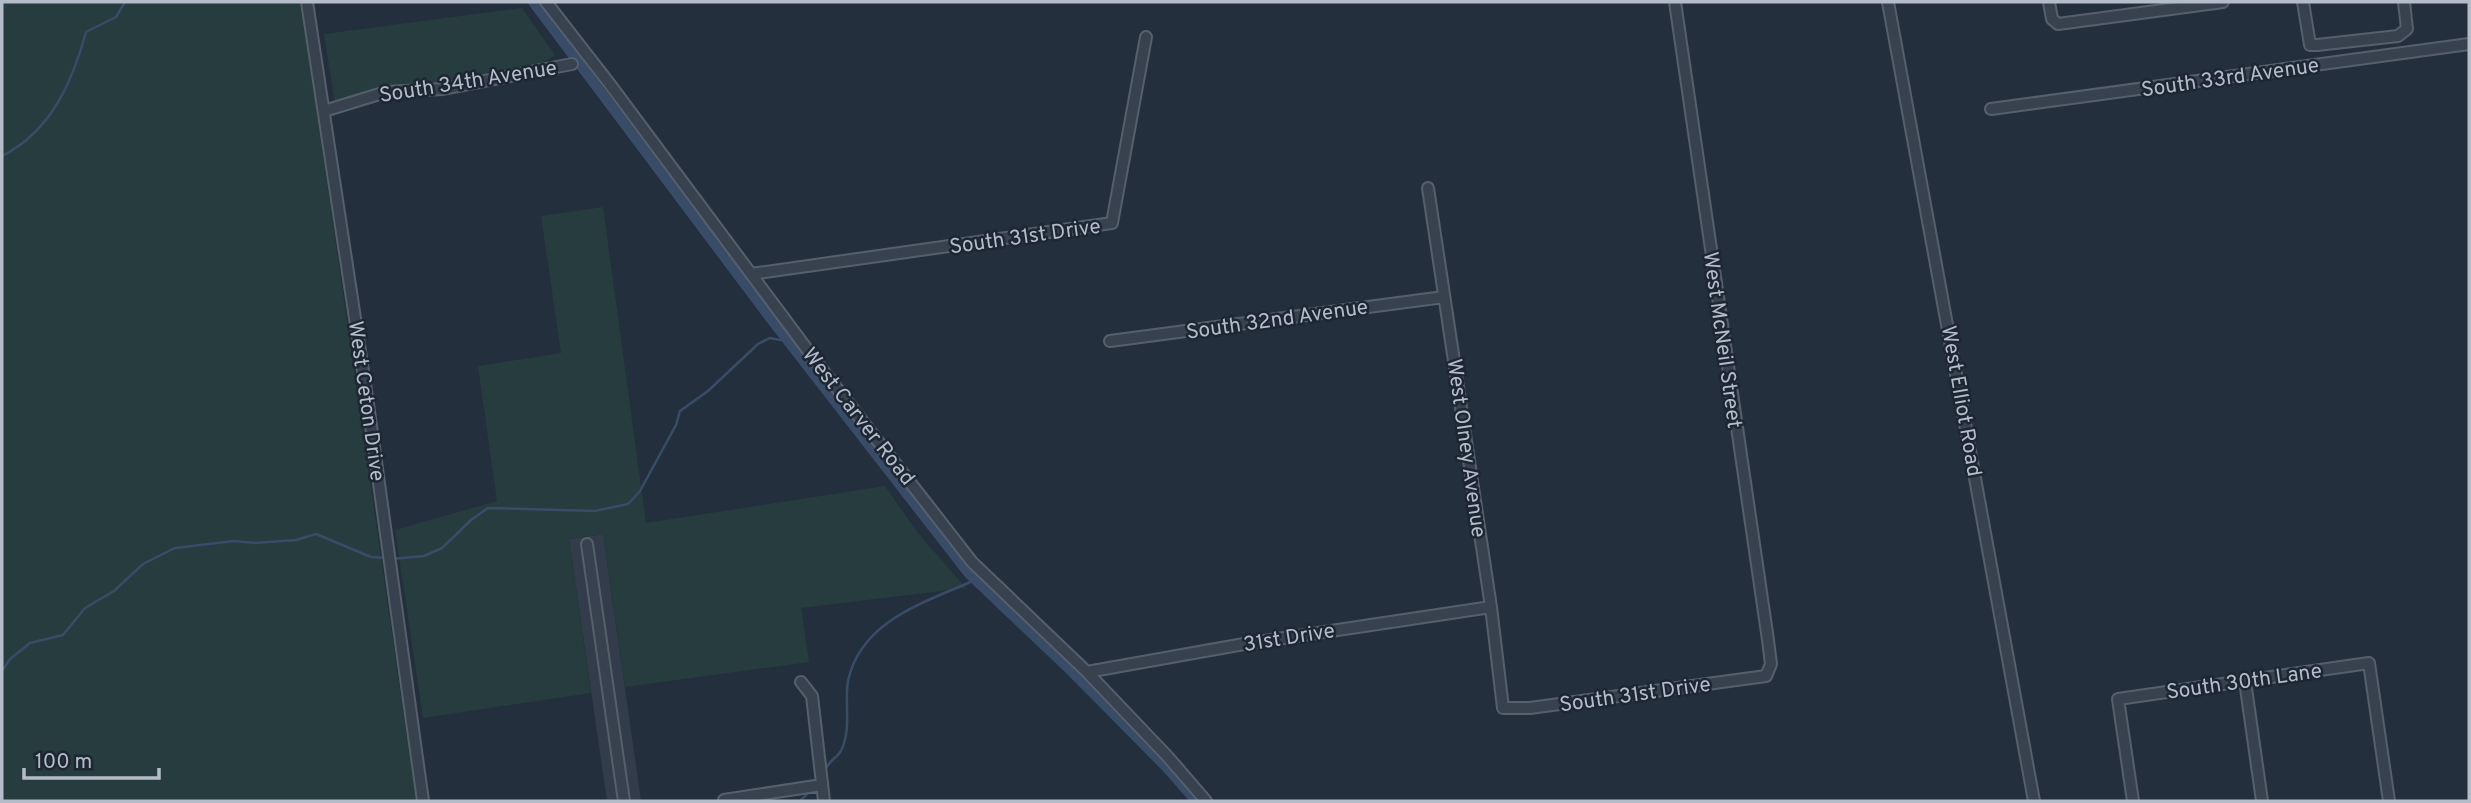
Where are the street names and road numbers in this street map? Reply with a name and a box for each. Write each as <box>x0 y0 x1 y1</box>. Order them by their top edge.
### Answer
street label: South 33rd Avenue <box>2140 53 2321 104</box>
street label: South 34th Avenue <box>378 55 559 110</box>
street label: South 31st Drive <box>948 214 1102 261</box>
street label: West McNeil Street <box>1696 250 1747 430</box>
street label: South 32nd Avenue <box>1185 294 1370 347</box>
street label: West Ceton Drive <box>341 319 390 483</box>
street label: West Elliot Road <box>1934 324 1987 479</box>
street label: West Carver Road <box>795 342 920 491</box>
street label: West Olney Avenue <box>1440 357 1491 539</box>
street label: 31st Drive <box>1242 618 1337 659</box>
street label: South 30th Lane <box>2165 658 2324 707</box>
street label: South 31st Drive <box>1558 672 1712 719</box>

